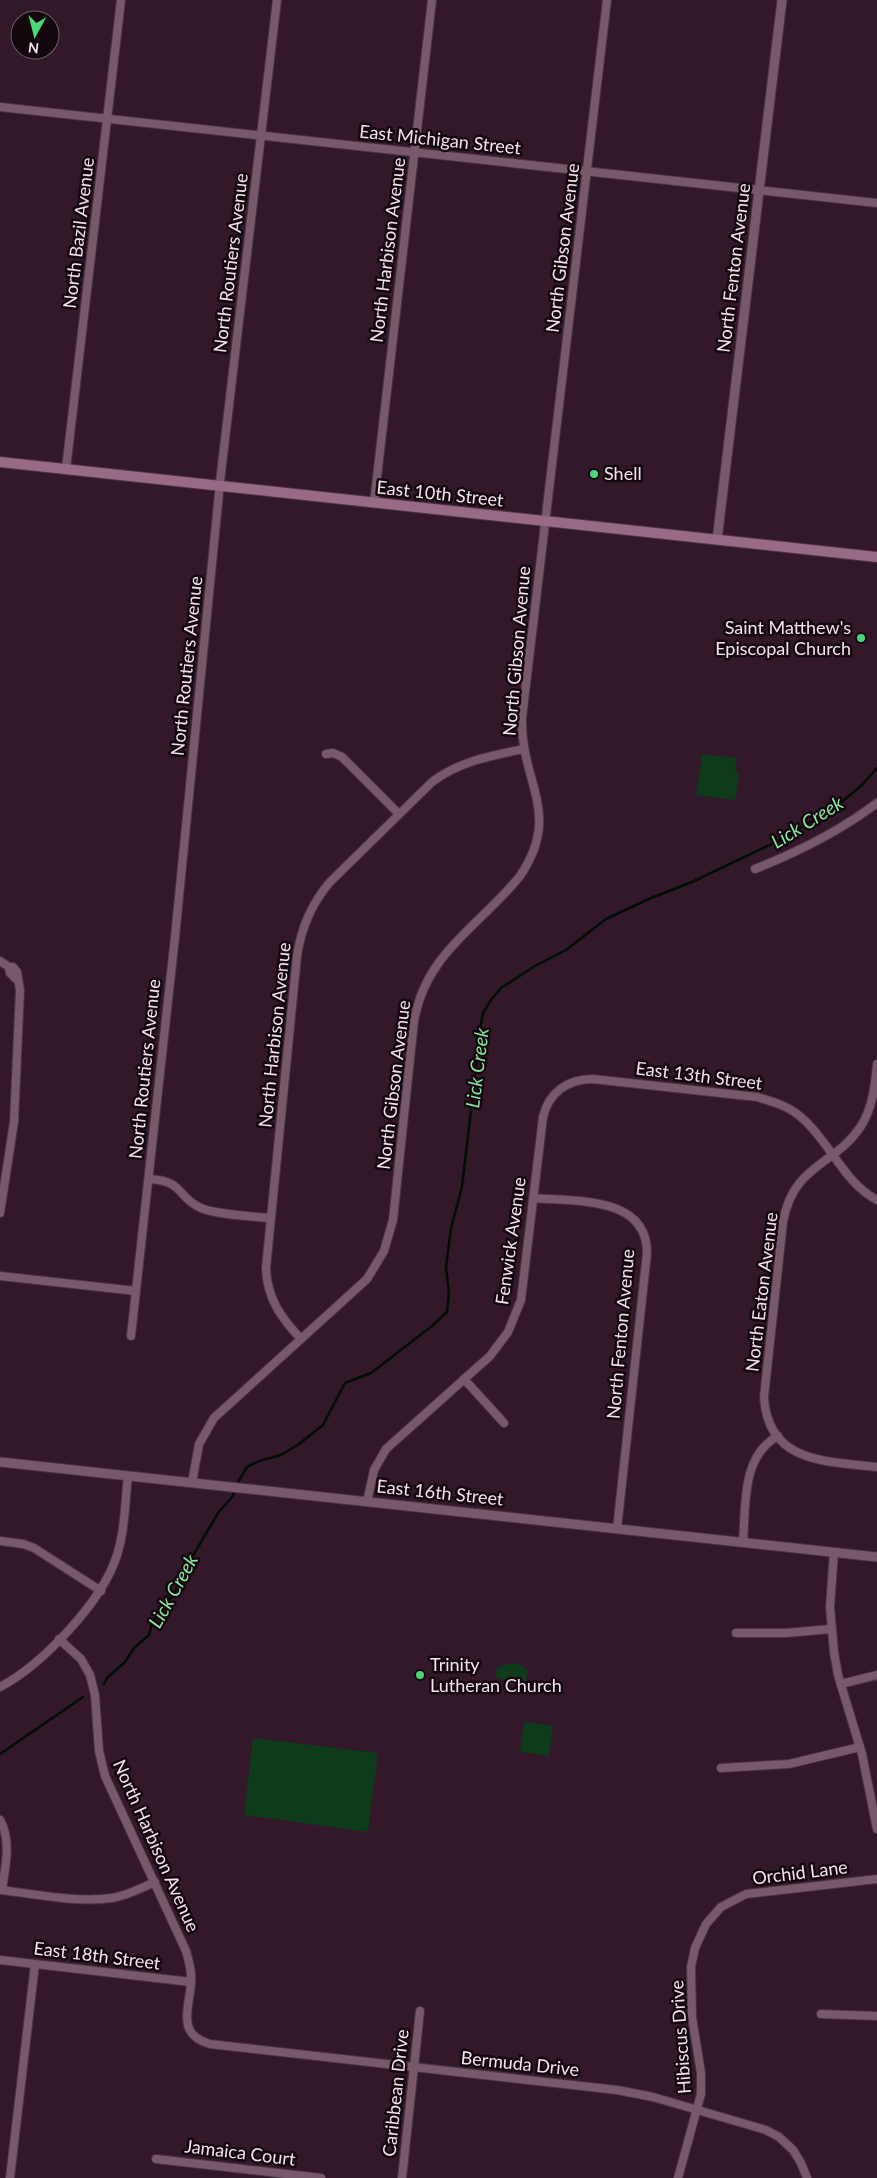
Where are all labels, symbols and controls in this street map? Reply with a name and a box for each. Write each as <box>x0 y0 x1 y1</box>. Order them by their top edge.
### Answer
north arrow <box>10 10 60 60</box>
text: N <box>27 39 40 57</box>
street label: East Michigan Street <box>358 120 522 158</box>
street label: North Bazil Avenue <box>58 156 98 310</box>
street label: North Harbison Avenue <box>365 156 409 344</box>
street label: North Gibson Avenue <box>541 162 583 334</box>
street label: North Routiers Avenue <box>208 172 252 354</box>
street label: North Fenton Avenue <box>712 182 754 354</box>
place label: Shell <box>604 462 642 484</box>
marker: Shell <box>588 468 600 480</box>
street label: East 10th Street <box>376 475 505 511</box>
street label: North Gibson Avenue <box>498 565 534 737</box>
street label: North Routiers Avenue <box>166 575 206 757</box>
place label: Saint Matthew's Episcopal Church <box>715 616 851 659</box>
marker: Saint Matthew's Episcopal Church <box>855 632 867 644</box>
water label: Lick Creek <box>767 790 848 853</box>
street label: North Harbison Avenue <box>253 941 295 1129</box>
street label: North Routiers Avenue <box>124 978 164 1160</box>
street label: North Gibson Avenue <box>372 999 414 1171</box>
water label: Lick Creek <box>460 1026 493 1109</box>
street label: East 13th Street <box>635 1056 764 1094</box>
street label: Fenwick Avenue <box>490 1176 530 1306</box>
street label: North Eaton Avenue <box>740 1211 782 1373</box>
street label: North Fenton Avenue <box>602 1248 638 1420</box>
street label: East 16th Street <box>376 1474 505 1510</box>
water label: Lick Creek <box>143 1549 203 1632</box>
place label: Trinity Lutheran Church <box>430 1653 562 1696</box>
marker: Trinity Lutheran Church <box>414 1669 426 1681</box>
street label: North Harbison Avenue <box>109 1756 205 1935</box>
street label: Orchid Lane <box>751 1855 849 1889</box>
street label: East 18th Street <box>33 1936 162 1974</box>
street label: Hibiscus Drive <box>665 1979 695 2095</box>
street label: Caribbean Drive <box>377 2028 413 2158</box>
street label: Bermuda Drive <box>460 2046 580 2080</box>
street label: Jamaica Court <box>183 2134 297 2170</box>

